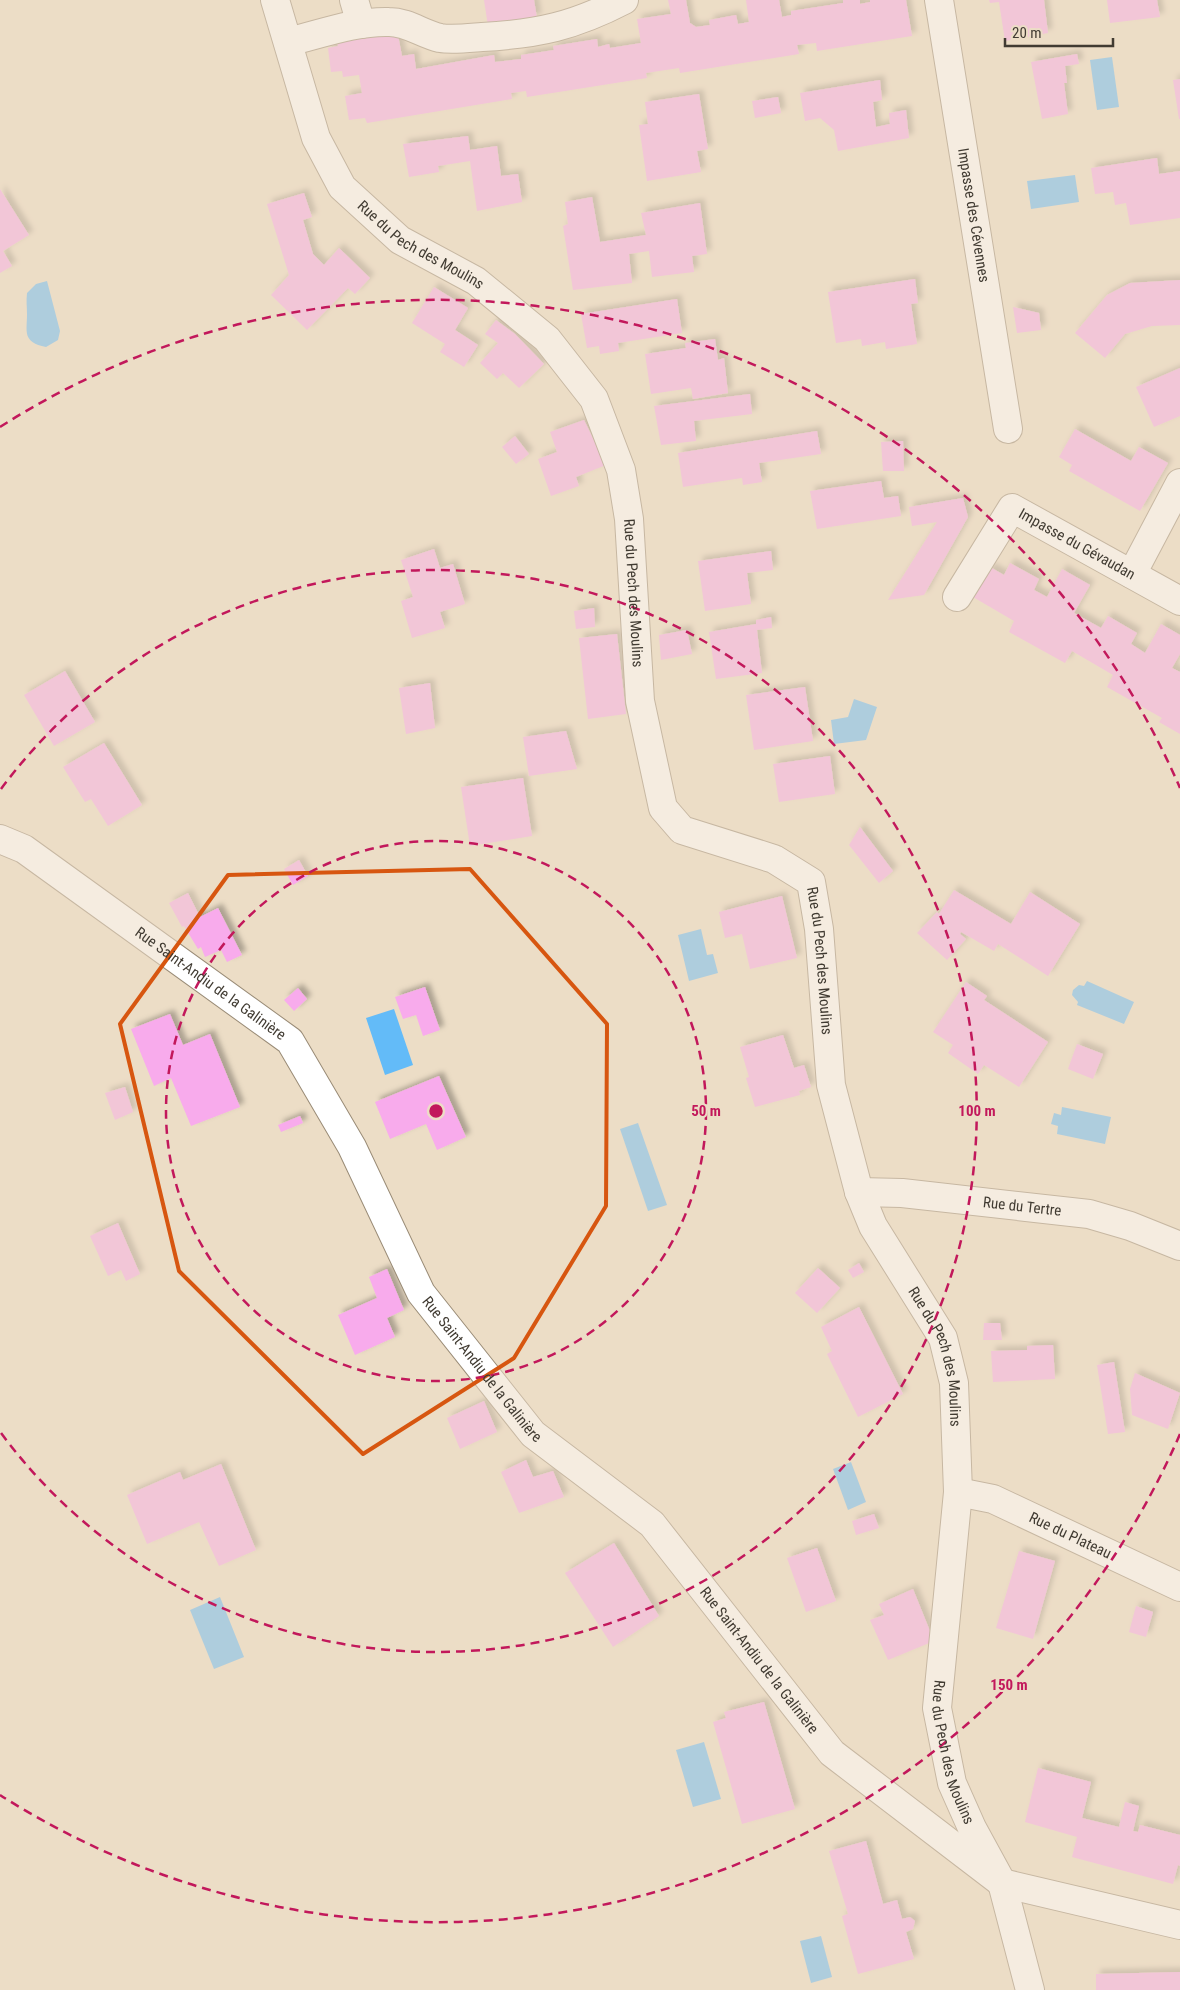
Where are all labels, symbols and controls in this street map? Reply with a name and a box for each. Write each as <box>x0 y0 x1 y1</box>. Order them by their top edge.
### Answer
scale bar <box>1005 15 1112 47</box>
text: 20 m <box>1012 24 1042 42</box>
street label: Impasse des Cévennes <box>954 147 993 284</box>
street label: Rue du Pech des Moulins <box>354 197 488 293</box>
street label: Impasse du Gévaudan <box>1016 505 1139 583</box>
street label: Rue du Pech des Moulins <box>620 518 647 668</box>
street label: Rue du Pech des Moulins <box>803 885 836 1035</box>
street label: Rue Saint-Andiu de la Galinière <box>132 923 289 1044</box>
centre of rings <box>427 1102 445 1120</box>
text: 50 m <box>691 1102 721 1120</box>
text: 100 m <box>958 1102 996 1120</box>
street label: Rue du Tertre <box>982 1193 1062 1220</box>
street label: Rue du Pech des Moulins <box>904 1283 965 1427</box>
street label: Rue Saint-Andiu de la Galinière <box>418 1293 545 1446</box>
street label: Rue du Plateau <box>1026 1508 1114 1562</box>
street label: Rue Saint-Andiu de la Galinière <box>696 1583 822 1737</box>
text: 150 m <box>990 1676 1028 1694</box>
street label: Rue du Pech des Moulins <box>928 1679 978 1827</box>

